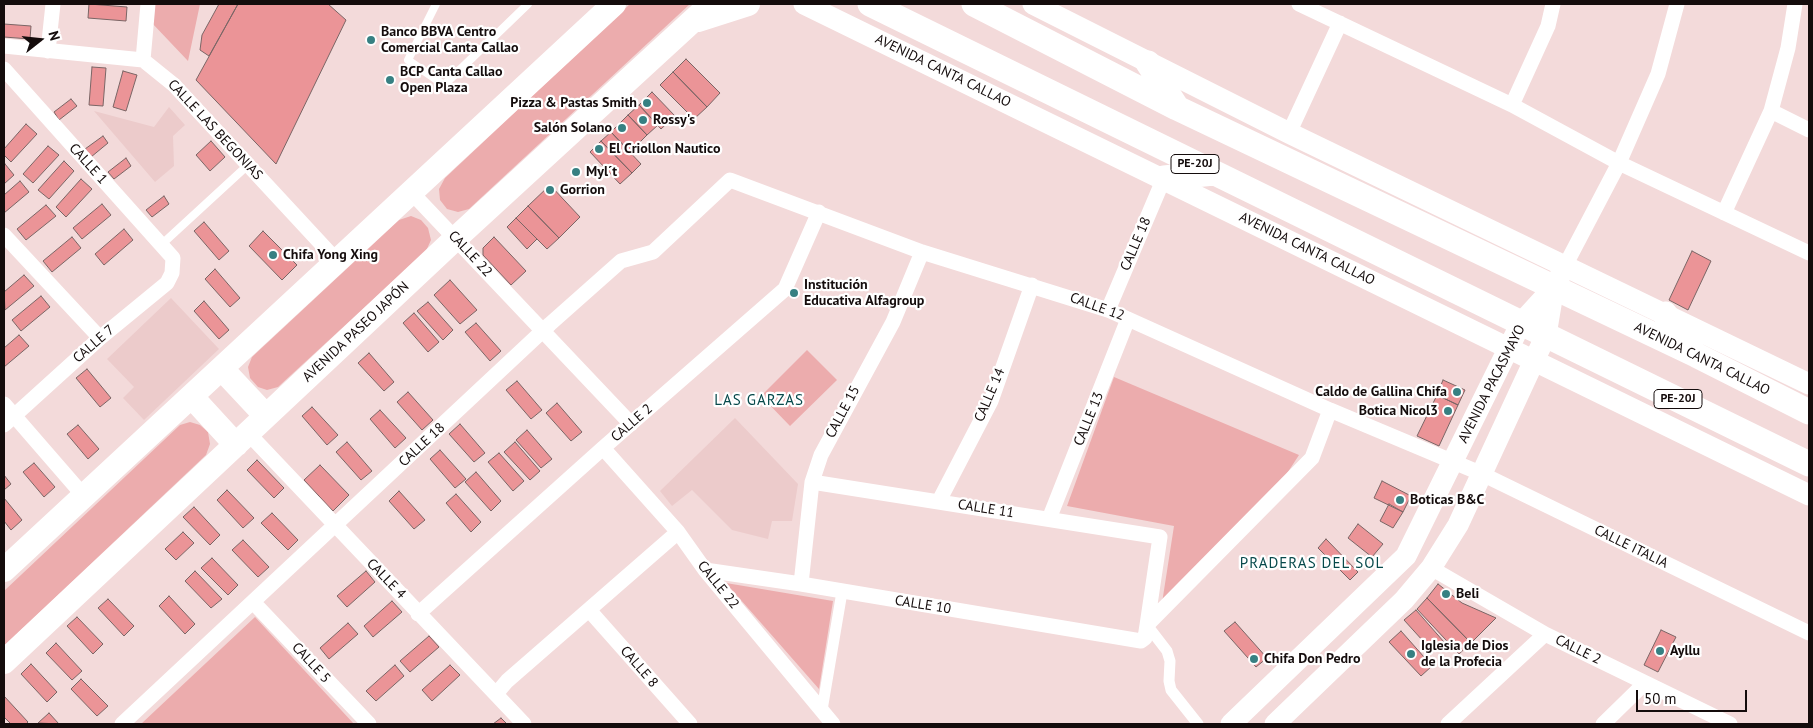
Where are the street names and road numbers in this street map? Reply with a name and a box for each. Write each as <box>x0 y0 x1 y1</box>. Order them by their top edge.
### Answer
street label: AVENIDA CANTA CALLAO <box>872 31 1014 111</box>
street label: CALLE LAS BEGONIAS <box>164 76 266 184</box>
street label: CALLE 1 <box>65 140 111 188</box>
road number: PE-20J <box>1171 154 1219 173</box>
street label: AVENIDA CANTA CALLAO <box>1236 209 1378 289</box>
street label: CALLE 18 <box>1117 215 1155 273</box>
street label: CALLE 22 <box>444 228 496 280</box>
street label: AVENIDA PASEO JAPÓN <box>299 278 413 386</box>
street label: CALLE 12 <box>1067 289 1127 325</box>
street label: AVENIDA CANTA CALLAO <box>1631 319 1773 399</box>
street label: CALLE 7 <box>70 322 118 366</box>
street label: AVENIDA PACASMAYO <box>1455 322 1529 446</box>
street label: CALLE 14 <box>971 366 1009 424</box>
street label: CALLE 15 <box>822 383 864 441</box>
road number: PE-20J <box>1654 389 1702 408</box>
street label: CALLE 13 <box>1071 390 1107 448</box>
street label: CALLE 2 <box>608 401 656 445</box>
street label: CALLE 18 <box>396 419 448 471</box>
street label: CALLE 11 <box>957 496 1015 522</box>
street label: CALLE ITALIA <box>1591 522 1671 572</box>
street label: CALLE 4 <box>363 555 409 603</box>
street label: CALLE 22 <box>694 558 742 612</box>
street label: CALLE 10 <box>894 592 952 618</box>
street label: CALLE 2 <box>1552 632 1604 668</box>
street label: CALLE 5 <box>288 639 334 687</box>
street label: CALLE 8 <box>617 643 661 691</box>

